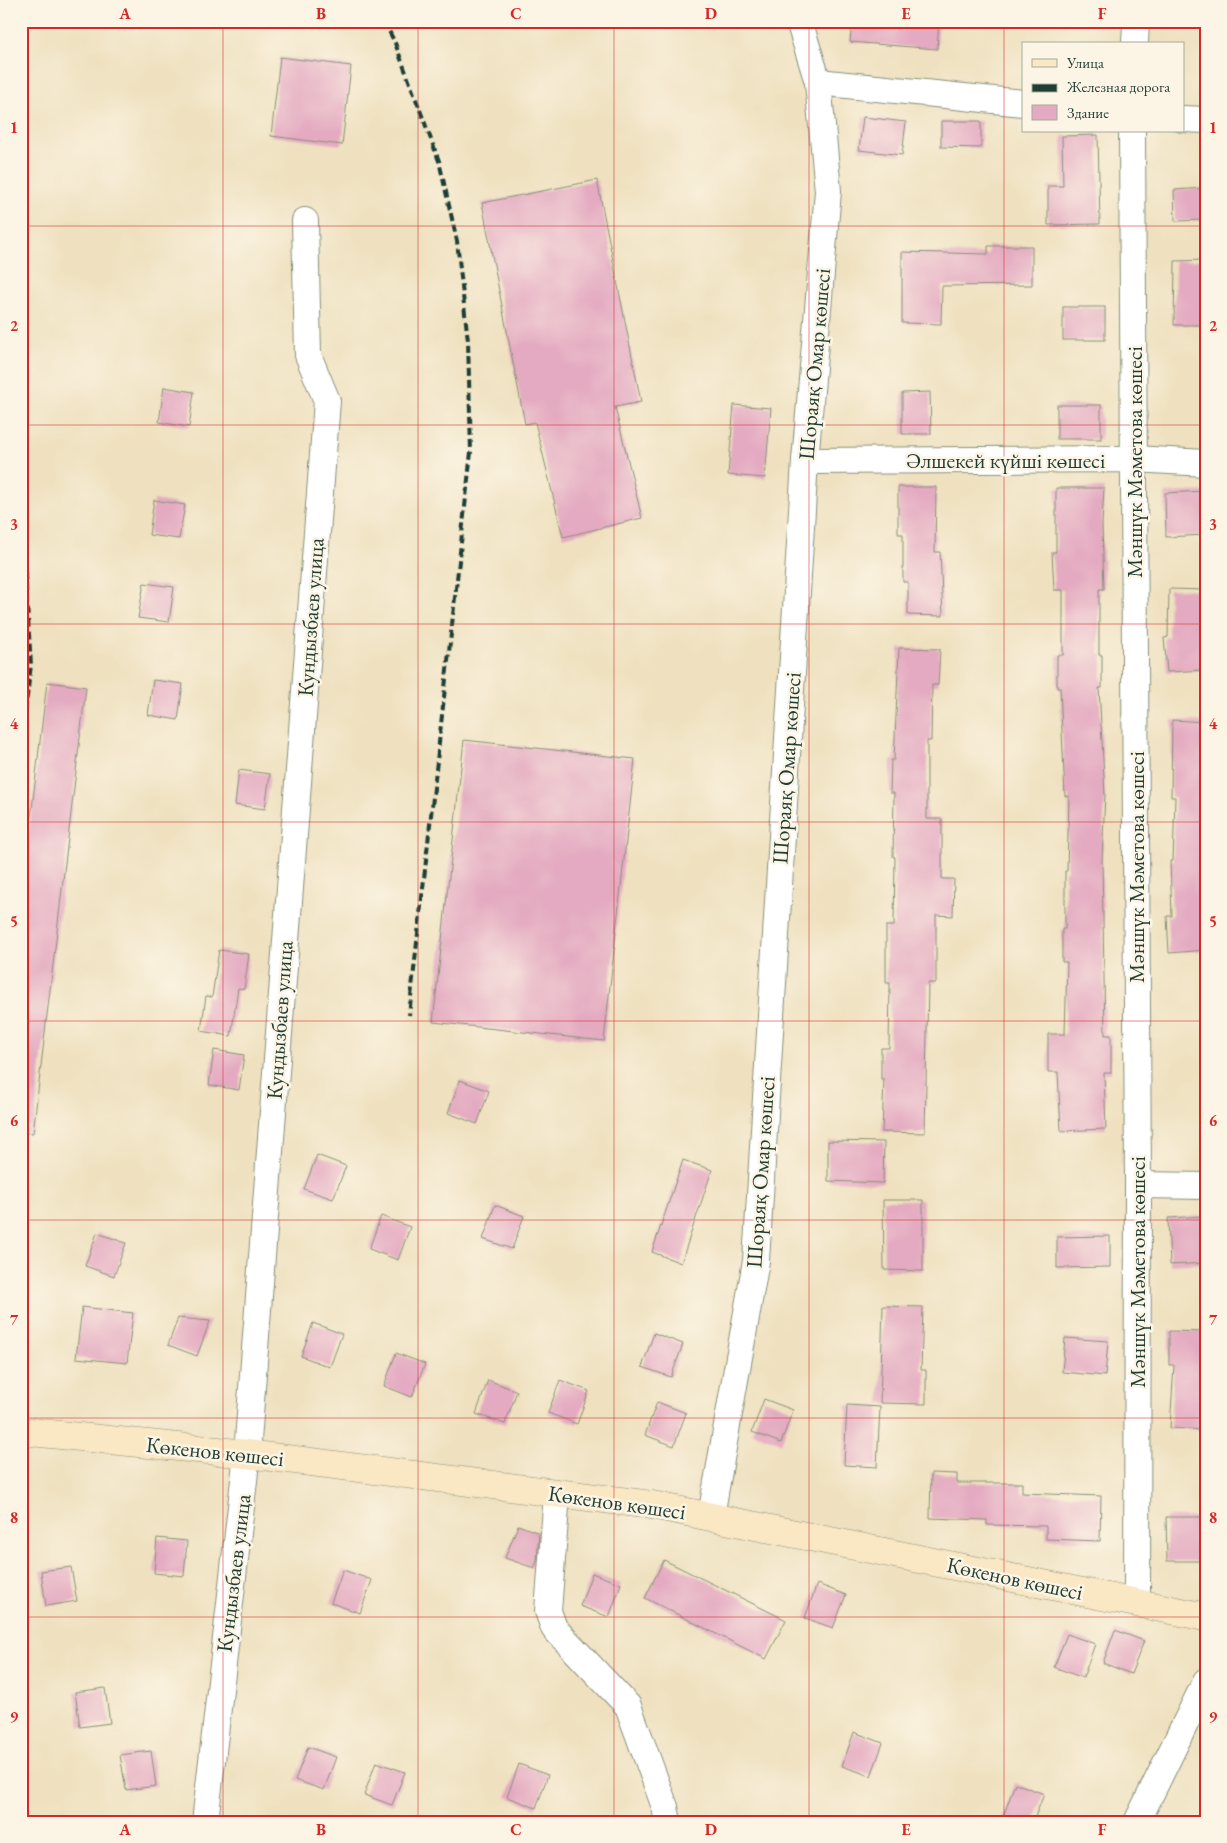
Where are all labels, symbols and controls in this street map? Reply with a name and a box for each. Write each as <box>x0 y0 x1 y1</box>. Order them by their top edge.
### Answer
text: A <box>118 3 131 24</box>
text: B <box>316 3 326 24</box>
text: C <box>510 3 522 24</box>
text: D <box>705 3 717 24</box>
text: E <box>901 3 911 24</box>
text: F <box>1098 3 1107 24</box>
legend <box>1022 42 1184 132</box>
text: Улица <box>1066 53 1104 72</box>
text: Железная дорога <box>1066 77 1170 96</box>
text: Здание <box>1067 103 1109 122</box>
text: 1 <box>10 117 18 138</box>
text: 1 <box>1209 117 1217 138</box>
street label: Шораяқ Омар көшесі <box>792 267 837 461</box>
text: 2 <box>10 315 19 336</box>
text: 2 <box>1209 315 1218 336</box>
street label: Мәншүк Мәметова көшесі <box>1120 346 1149 578</box>
street label: Әлшекей күйші көшесі <box>907 446 1105 475</box>
text: 3 <box>10 514 18 535</box>
text: 3 <box>1209 514 1217 535</box>
street label: Кундызбаев улица <box>290 536 331 697</box>
street label: Шораяқ Омар көшесі <box>765 671 808 865</box>
text: 4 <box>10 713 19 734</box>
text: 4 <box>1209 713 1218 734</box>
street label: Мәншүк Мәметова көшесі <box>1122 751 1151 983</box>
text: 5 <box>10 911 18 932</box>
text: 5 <box>1209 911 1217 932</box>
street label: Кундызбаев улица <box>259 939 300 1100</box>
street label: Шораяқ Омар көшесі <box>739 1075 782 1269</box>
text: 6 <box>10 1110 19 1131</box>
text: 6 <box>1209 1110 1218 1131</box>
street label: Мәншүк Мәметова көшесі <box>1123 1156 1152 1388</box>
text: 7 <box>10 1309 19 1330</box>
text: 7 <box>1209 1309 1218 1330</box>
street label: Көкенов көшесі <box>144 1430 285 1473</box>
street label: Көкенов көшесі <box>546 1478 688 1527</box>
street label: Кундызбаев улица <box>209 1492 258 1654</box>
text: 8 <box>10 1507 18 1528</box>
text: 8 <box>1209 1507 1217 1528</box>
street label: Көкенов көшесі <box>944 1550 1086 1607</box>
text: 9 <box>10 1706 19 1727</box>
text: 9 <box>1209 1706 1218 1727</box>
text: A <box>118 1819 131 1840</box>
text: B <box>316 1819 326 1840</box>
text: C <box>510 1819 522 1840</box>
text: D <box>705 1819 717 1840</box>
text: E <box>901 1819 911 1840</box>
text: F <box>1098 1819 1107 1840</box>

